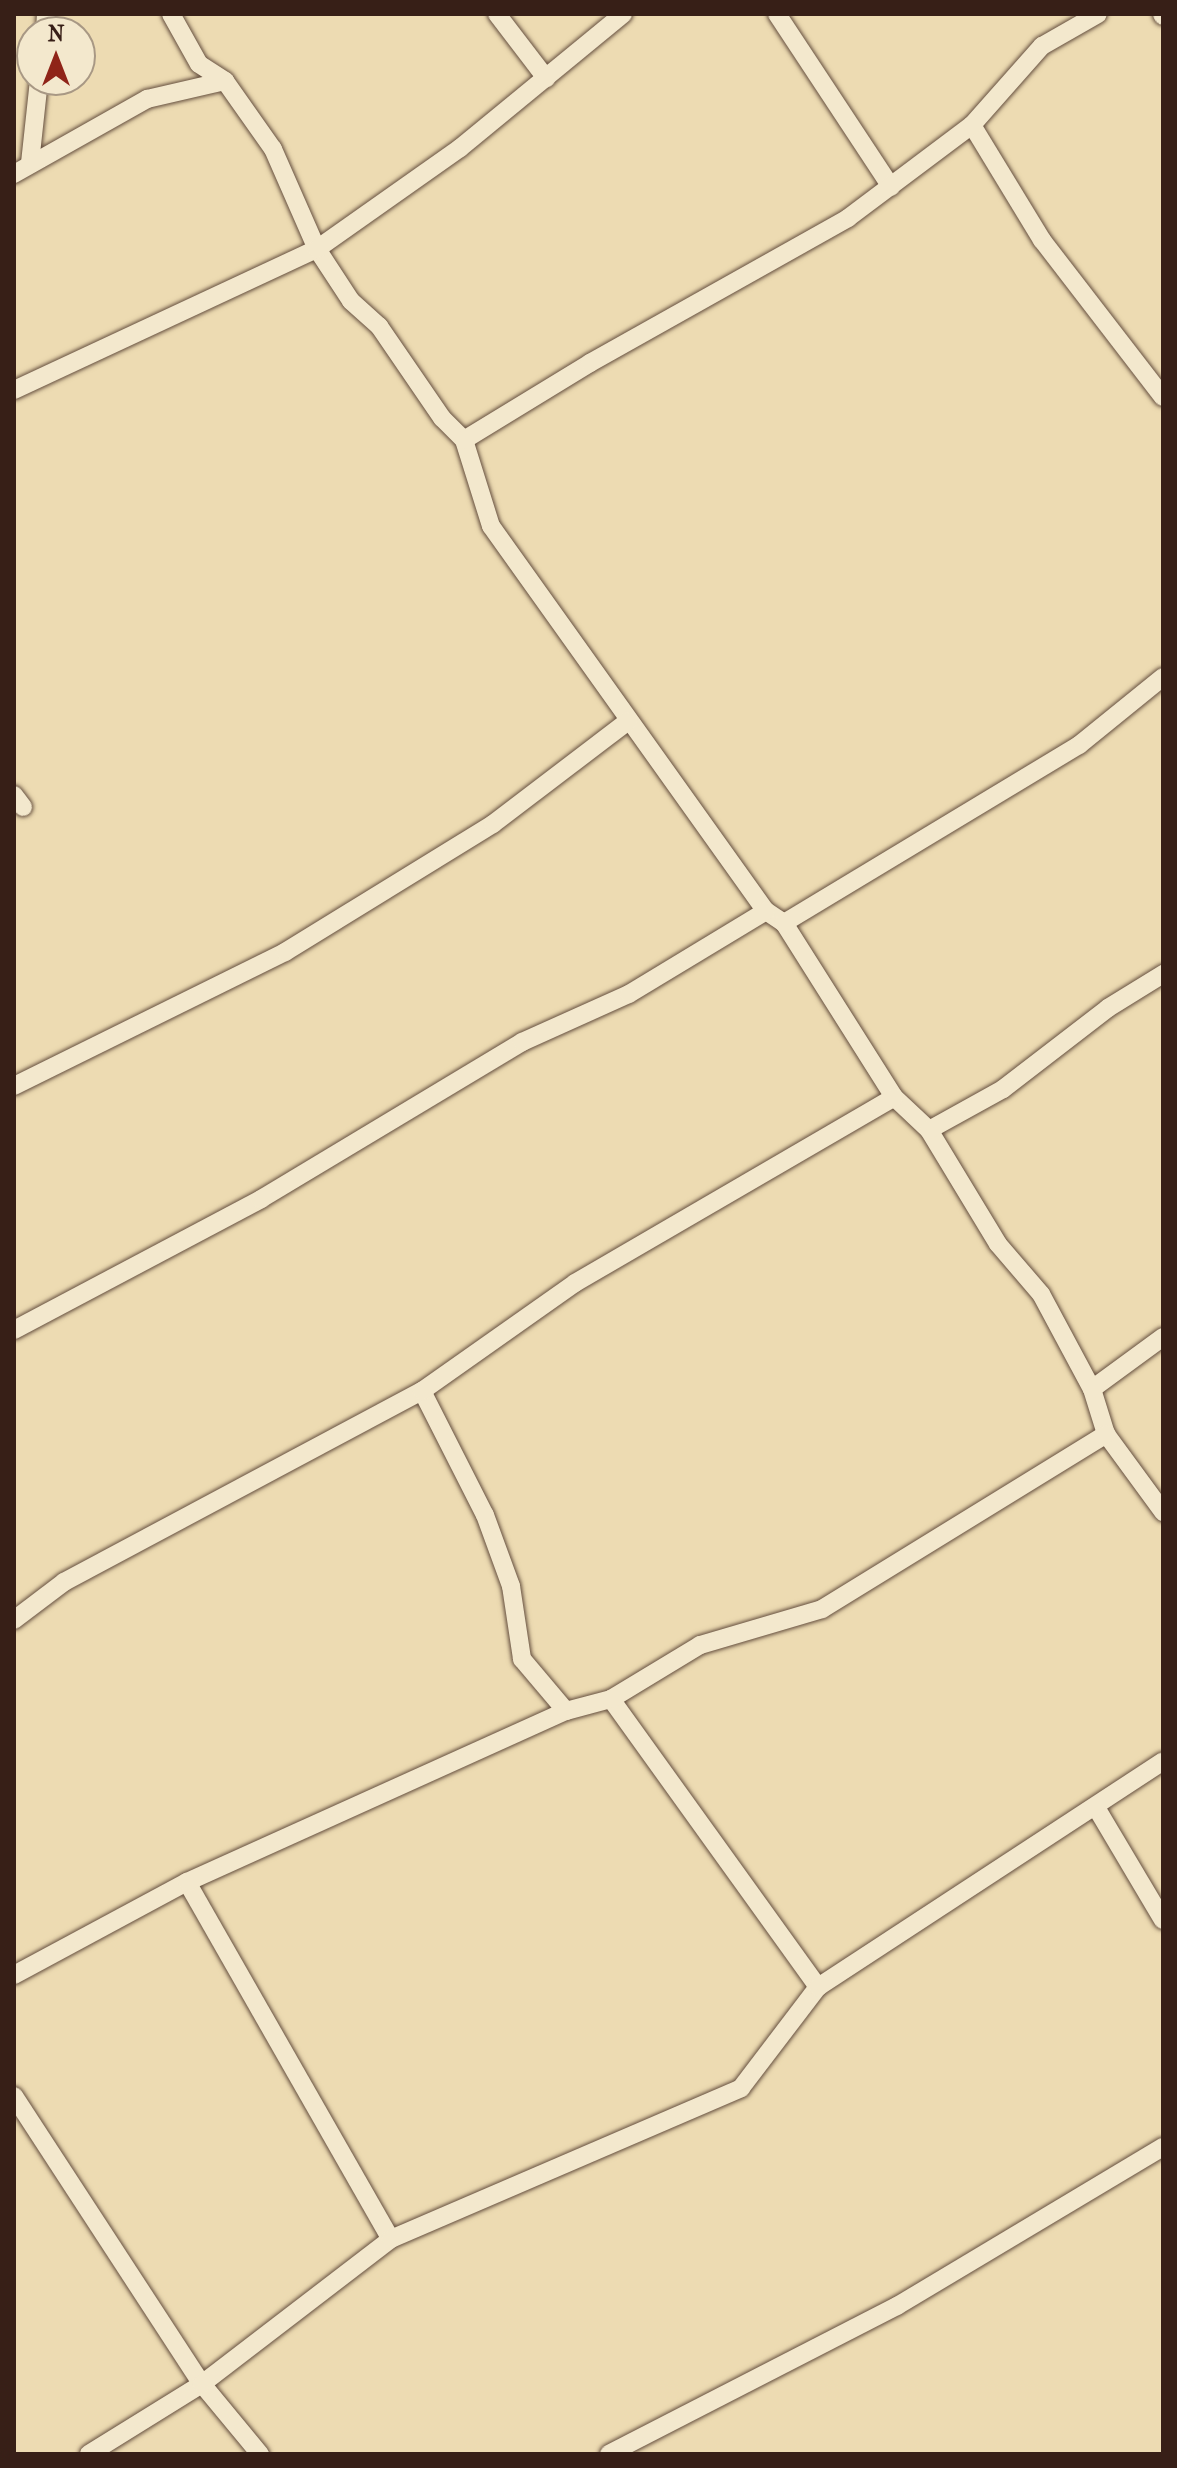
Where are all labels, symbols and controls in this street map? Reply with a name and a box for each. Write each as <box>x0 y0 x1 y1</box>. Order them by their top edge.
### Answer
north arrow <box>16 16 96 96</box>
text: N <box>48 21 64 47</box>

